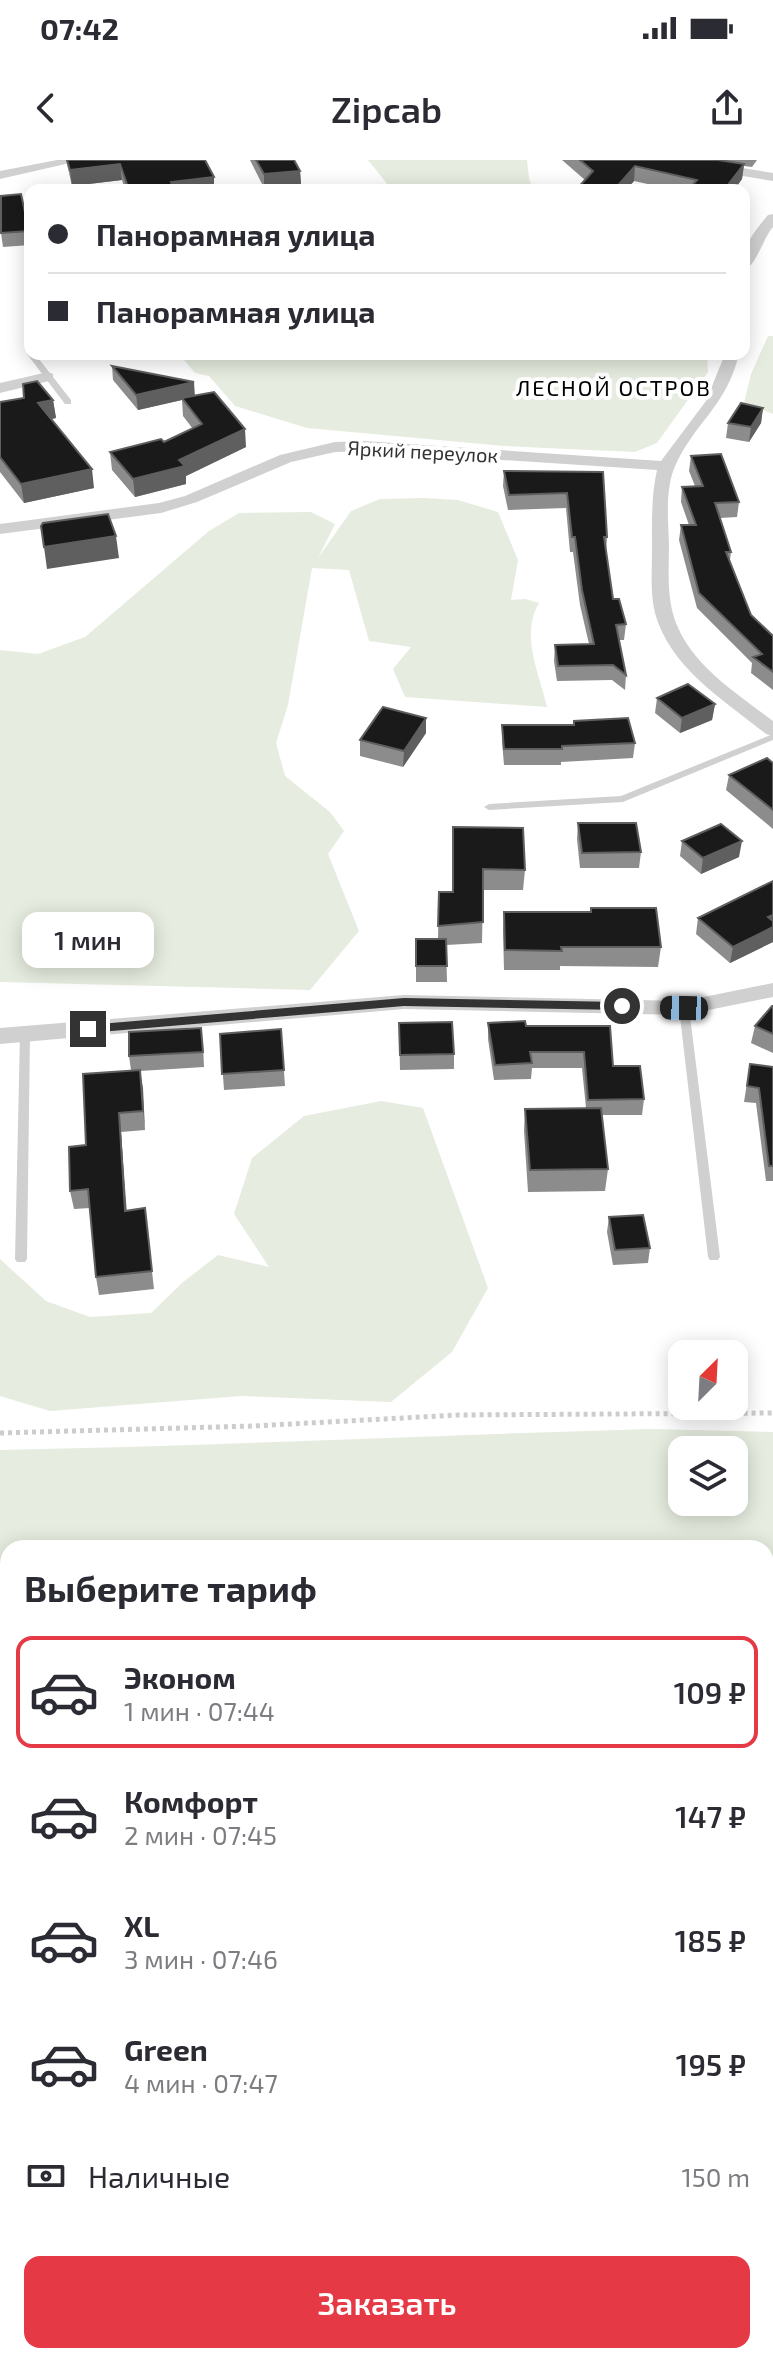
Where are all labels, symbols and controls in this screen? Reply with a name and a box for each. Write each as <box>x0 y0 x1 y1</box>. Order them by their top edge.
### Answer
text: 07:42 <box>40 10 119 46</box>
icon: back <box>24 86 68 130</box>
icon: share <box>705 86 749 130</box>
text: Zipcab <box>331 87 442 130</box>
text: Панорамная улица <box>96 216 376 252</box>
text: Панорамная улица <box>96 293 376 329</box>
district label: ЛЕСНОЙ ОСТРОВ <box>516 374 712 400</box>
street label: Яркий переулок <box>347 435 499 468</box>
callout: 1 мин <box>22 913 154 969</box>
text: 1 мин <box>54 924 122 955</box>
route start <box>604 988 640 1024</box>
car <box>660 996 708 1020</box>
route end <box>70 1011 106 1047</box>
north arrow <box>668 1340 748 1420</box>
map controls <box>668 1340 748 1516</box>
button: layers <box>668 1436 748 1516</box>
text: Выберите тариф <box>24 1566 317 1609</box>
icon: car <box>28 1656 100 1728</box>
text: Эконом <box>124 1659 236 1695</box>
text: 109 ₽ <box>674 1674 746 1710</box>
text: 1 мин · 07:44 <box>124 1695 275 1726</box>
icon: car <box>28 1780 100 1852</box>
text: Комфорт <box>124 1783 258 1819</box>
text: 147 ₽ <box>675 1798 746 1834</box>
text: 2 мин · 07:45 <box>124 1819 277 1850</box>
icon: car <box>28 1904 100 1976</box>
text: XL <box>124 1907 159 1943</box>
text: 185 ₽ <box>675 1922 746 1958</box>
text: 3 мин · 07:46 <box>124 1943 278 1974</box>
icon: car <box>28 2028 100 2100</box>
text: Green <box>124 2031 208 2067</box>
text: 195 ₽ <box>676 2046 746 2082</box>
text: 4 мин · 07:47 <box>124 2067 278 2098</box>
icon: cash <box>24 2154 68 2198</box>
text: Наличные <box>88 2158 230 2194</box>
text: 150 m <box>681 2161 750 2192</box>
button: Заказать <box>24 2256 750 2348</box>

